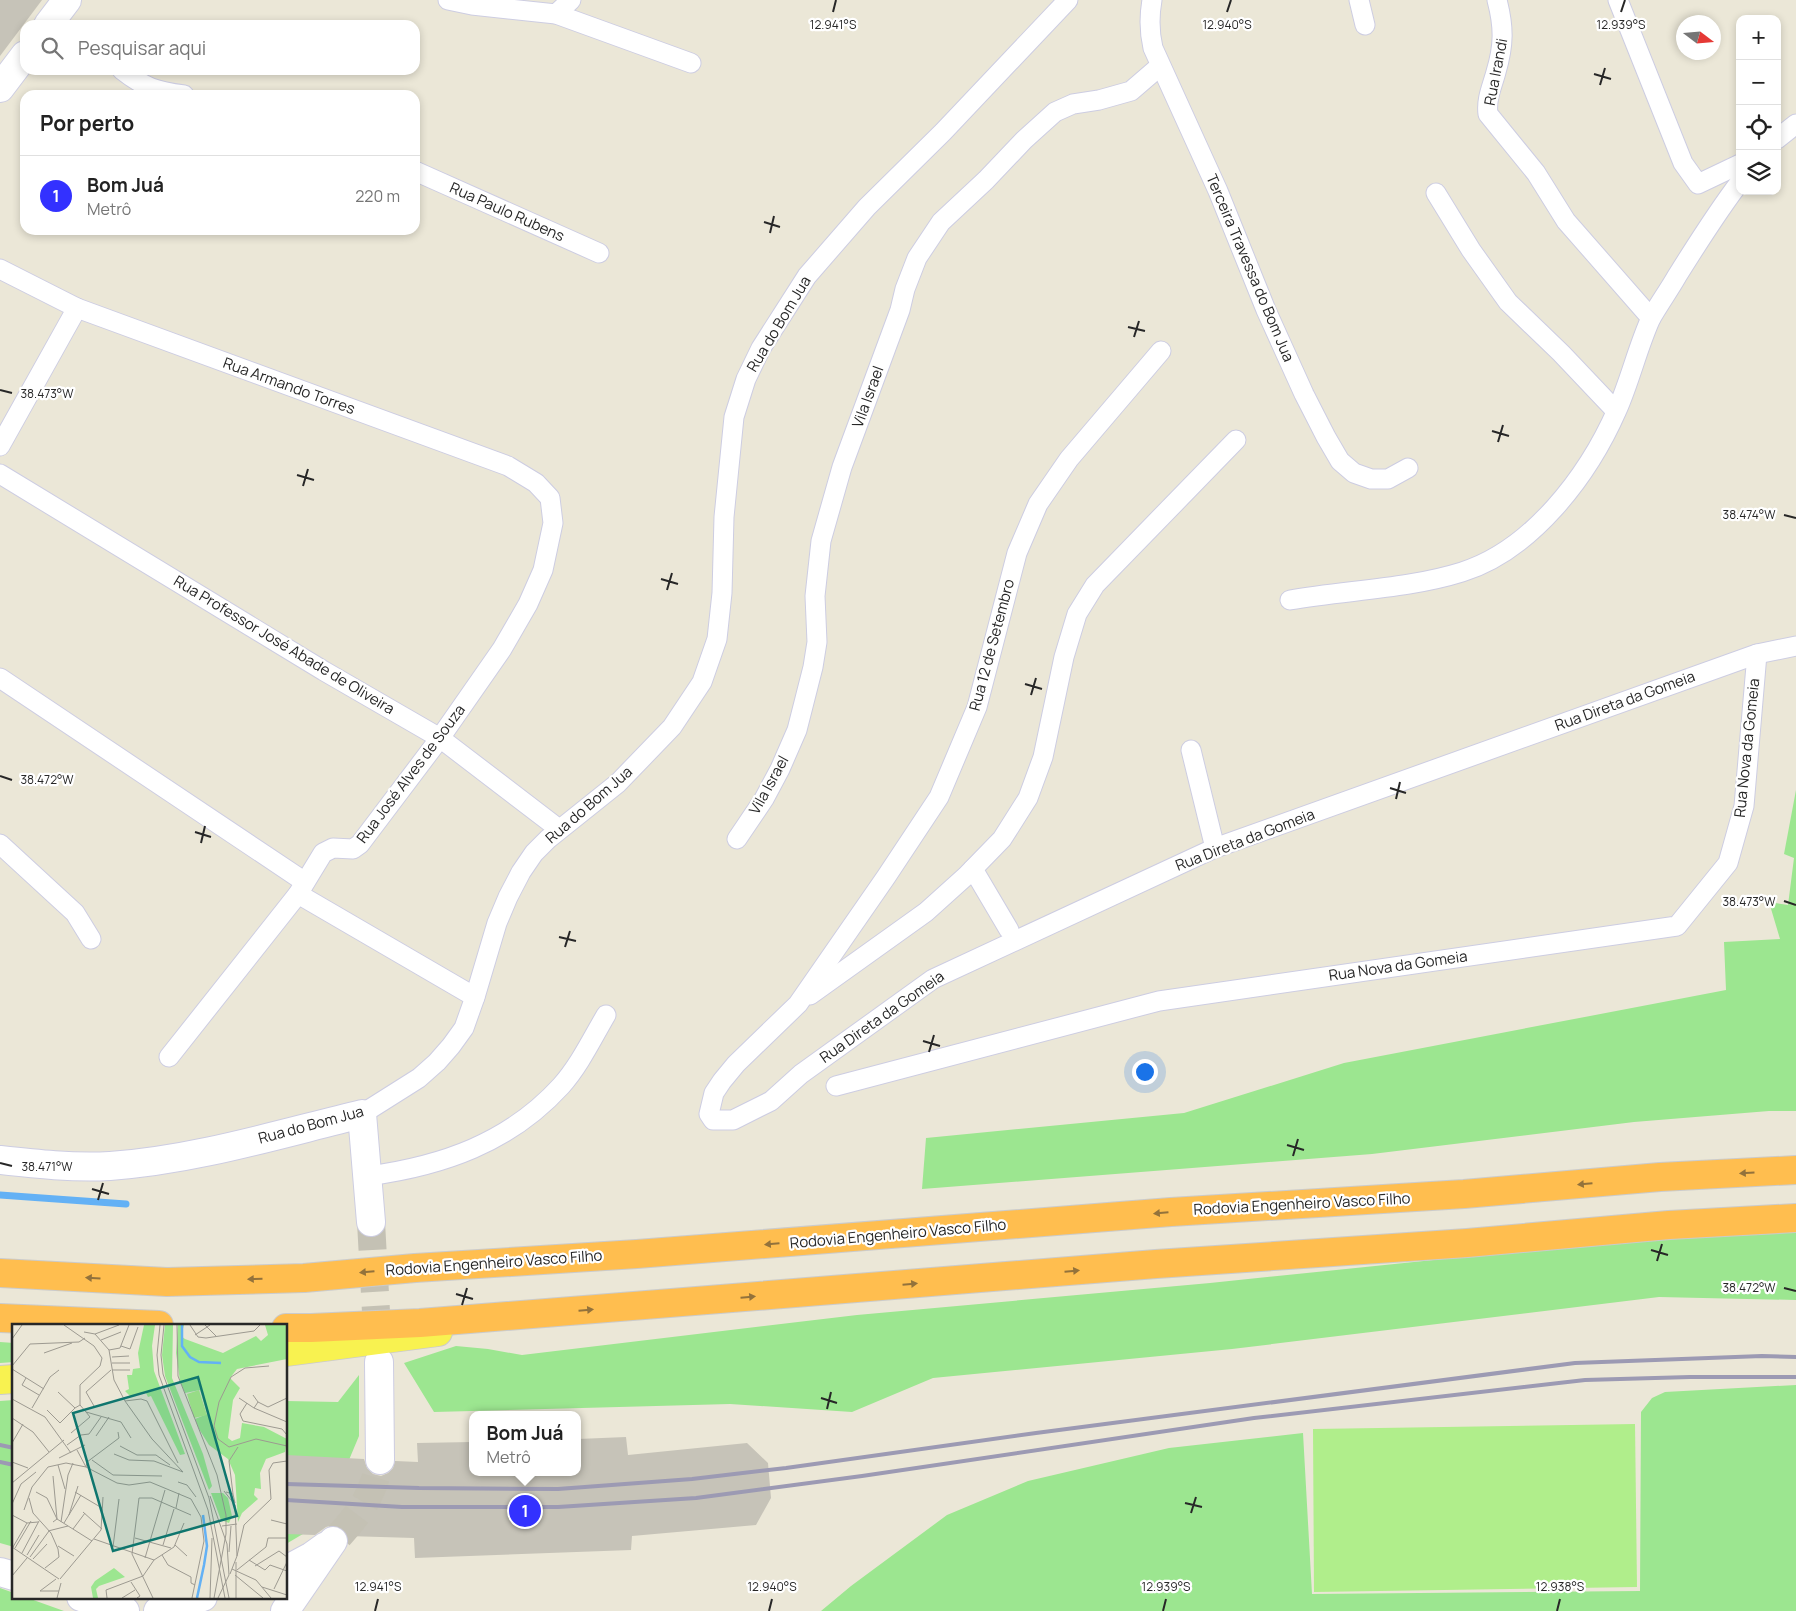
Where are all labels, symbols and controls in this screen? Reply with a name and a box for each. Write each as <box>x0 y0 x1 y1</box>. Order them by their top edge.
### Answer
north arrow <box>1676 15 1721 60</box>
map controls <box>1736 15 1781 195</box>
button: + <box>1736 15 1781 60</box>
text: 12.941°S <box>810 16 856 33</box>
text: 12.940°S <box>1202 16 1252 33</box>
text: 12.939°S <box>1597 16 1645 33</box>
search box <box>20 20 420 75</box>
icon: search <box>38 34 66 62</box>
text: Pesquisar aqui <box>78 35 206 61</box>
street label: Rua Irandi <box>1479 37 1512 107</box>
button: − <box>1736 60 1781 105</box>
button: locate <box>1736 105 1781 150</box>
text: Por perto <box>40 109 134 137</box>
button: layers <box>1736 150 1781 195</box>
street label: Terceira Travessa do Bom Jua <box>1201 171 1300 365</box>
text: Bom Juá <box>87 172 164 198</box>
street label: Rua Paulo Rubens <box>446 177 568 246</box>
text: 1 <box>52 185 60 207</box>
text: 220 m <box>355 185 400 207</box>
text: Metrô <box>87 198 131 220</box>
street label: Rua do Bom Jua <box>742 272 816 376</box>
street label: Rua Armando Torres <box>220 352 358 419</box>
street label: Vila Israel <box>847 363 888 431</box>
text: 38.473°W <box>20 385 74 402</box>
text: 38.474°W <box>1723 506 1776 523</box>
street label: Rua Professor José Abade de Oliveira <box>170 570 399 719</box>
street label: Rua 12 de Setembro <box>964 576 1019 713</box>
street label: Rua Direta da Gomeia <box>1552 665 1698 736</box>
street label: Rua Nova da Gomeia <box>1729 677 1764 819</box>
street label: Rua José Alves de Souza <box>351 700 470 847</box>
street label: Vila Israel <box>744 752 793 818</box>
street label: Rua do Bom Jua <box>541 761 636 848</box>
text: 38.472°W <box>20 771 74 788</box>
street label: Rua Direta da Gomeia <box>1172 803 1317 876</box>
text: 38.473°W <box>1722 893 1776 910</box>
street label: Rua Nova da Gomeia <box>1327 945 1469 986</box>
street label: Rua Direta da Gomeia <box>815 966 948 1068</box>
your location <box>1132 1059 1158 1085</box>
street label: Rua do Bom Jua <box>256 1100 366 1149</box>
text: 38.471°W <box>21 1158 73 1175</box>
one-way arrow <box>1739 1169 1755 1177</box>
one-way arrow <box>1577 1180 1593 1188</box>
street label: Rodovia Engenheiro Vasco Filho <box>1193 1187 1411 1220</box>
one-way arrow <box>1153 1209 1169 1217</box>
street label: Rodovia Engenheiro Vasco Filho <box>789 1214 1007 1253</box>
one-way arrow <box>764 1240 780 1248</box>
street label: Rodovia Engenheiro Vasco Filho <box>385 1244 603 1281</box>
one-way arrow <box>1064 1267 1080 1275</box>
one-way arrow <box>358 1268 374 1276</box>
one-way arrow <box>84 1274 100 1282</box>
one-way arrow <box>247 1275 263 1283</box>
text: 38.472°W <box>1722 1279 1776 1296</box>
one-way arrow <box>902 1280 918 1288</box>
one-way arrow <box>740 1293 756 1301</box>
one-way arrow <box>578 1306 594 1314</box>
inset map <box>12 1324 288 1598</box>
popup <box>469 1411 581 1476</box>
text: Bom Juá <box>487 1420 563 1446</box>
text: Metrô <box>487 1446 531 1468</box>
pin: 1 <box>509 1492 541 1530</box>
text: 12.941°S <box>355 1578 401 1595</box>
text: 12.940°S <box>747 1578 797 1595</box>
text: 12.939°S <box>1142 1578 1190 1595</box>
text: 12.938°S <box>1536 1578 1584 1595</box>

